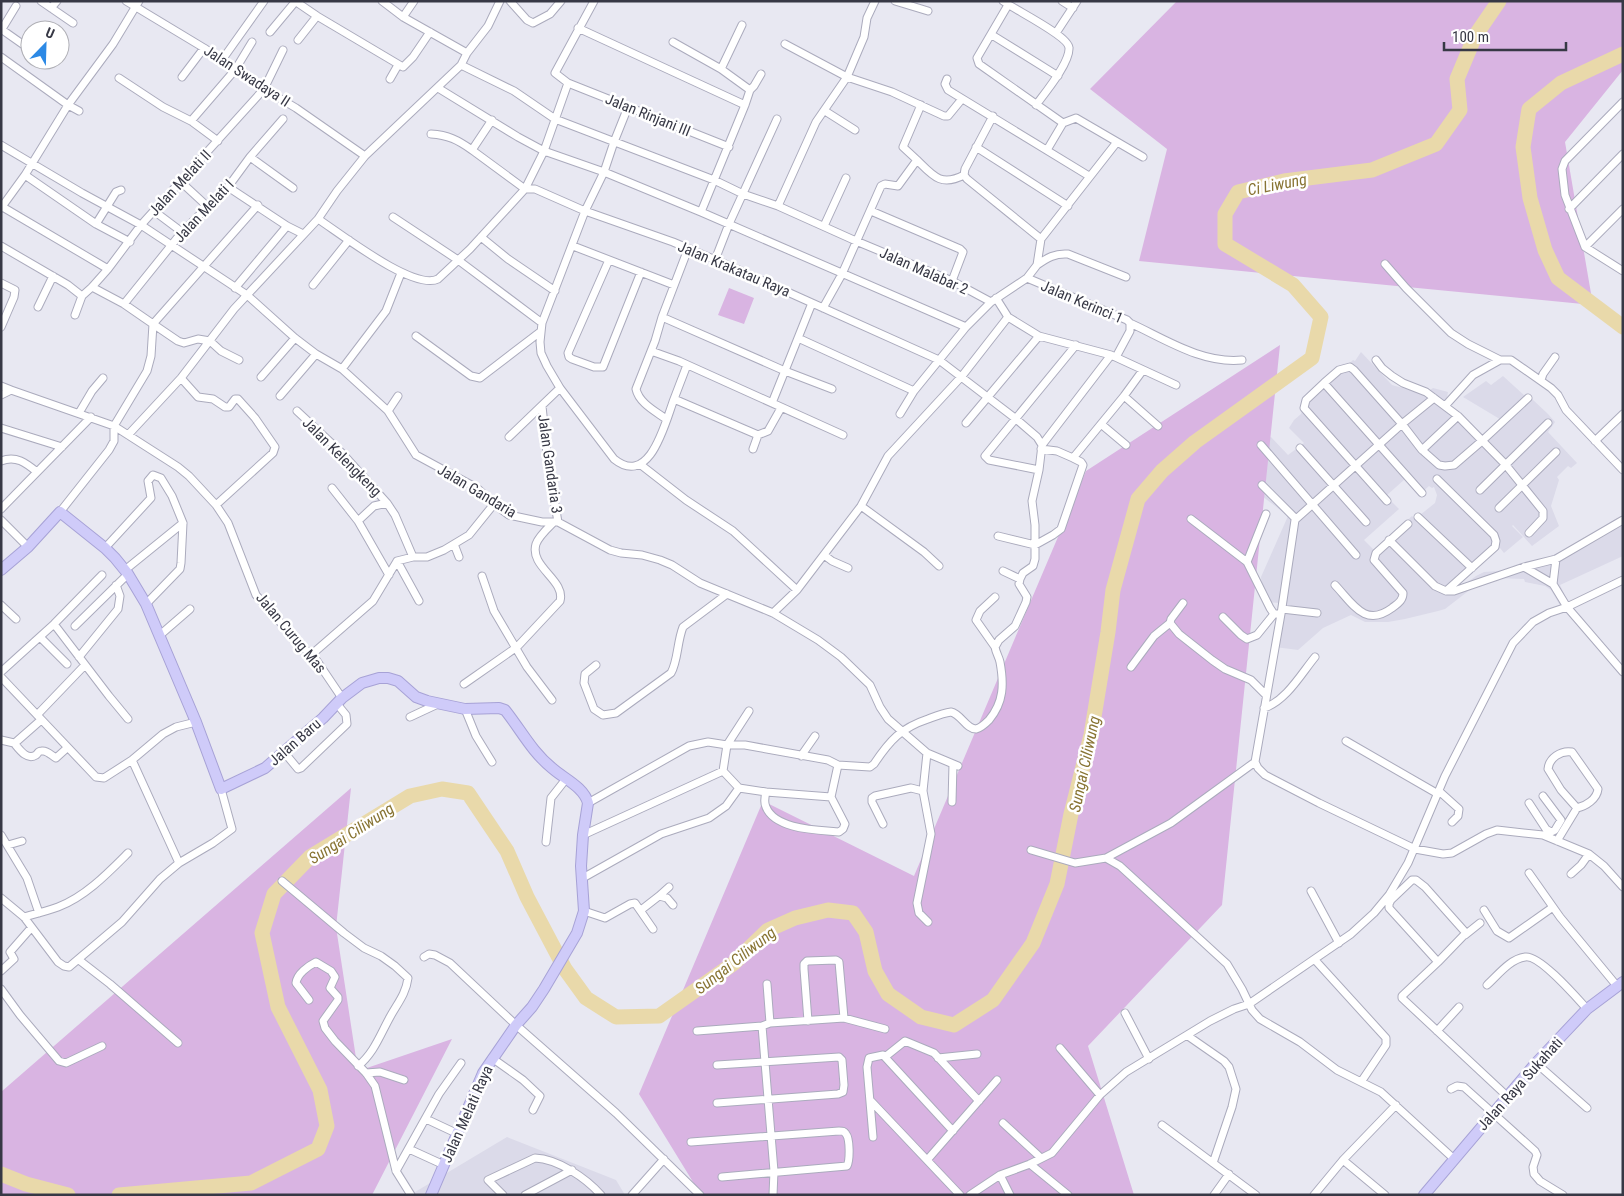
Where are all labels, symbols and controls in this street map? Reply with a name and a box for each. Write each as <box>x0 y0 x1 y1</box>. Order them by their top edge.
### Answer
north arrow <box>20 20 70 70</box>
scale bar <box>1444 20 1566 52</box>
text: U <box>43 24 57 42</box>
text: 100 m <box>1452 28 1489 46</box>
street label: Jalan Swadaya II <box>200 41 294 111</box>
street label: Jalan Rinjani III <box>603 90 693 140</box>
street label: Jalan Melati II <box>145 146 215 220</box>
water label: Ci Liwung <box>1246 169 1309 200</box>
street label: Jalan Melati I <box>170 176 238 246</box>
street label: Jalan Krakatau Raya <box>675 237 793 301</box>
street label: Jalan Malabar 2 <box>877 243 971 299</box>
street label: Jalan Kerinci 1 <box>1038 277 1126 327</box>
street label: Jalan Gandaria 3 <box>534 413 566 515</box>
street label: Jalan Kelengkeng <box>299 414 385 500</box>
street label: Jalan Gandaria <box>434 460 520 522</box>
street label: Jalan Curug Mas <box>252 589 330 677</box>
water label: Sungai Ciliwung <box>1065 714 1104 814</box>
street label: Jalan Baru <box>265 715 325 769</box>
water label: Sungai Ciliwung <box>305 799 398 868</box>
water label: Sungai Ciliwung <box>691 923 780 998</box>
street label: Jalan Raya Sukahati <box>1474 1034 1566 1134</box>
street label: Jalan Melati Raya <box>438 1063 496 1165</box>

